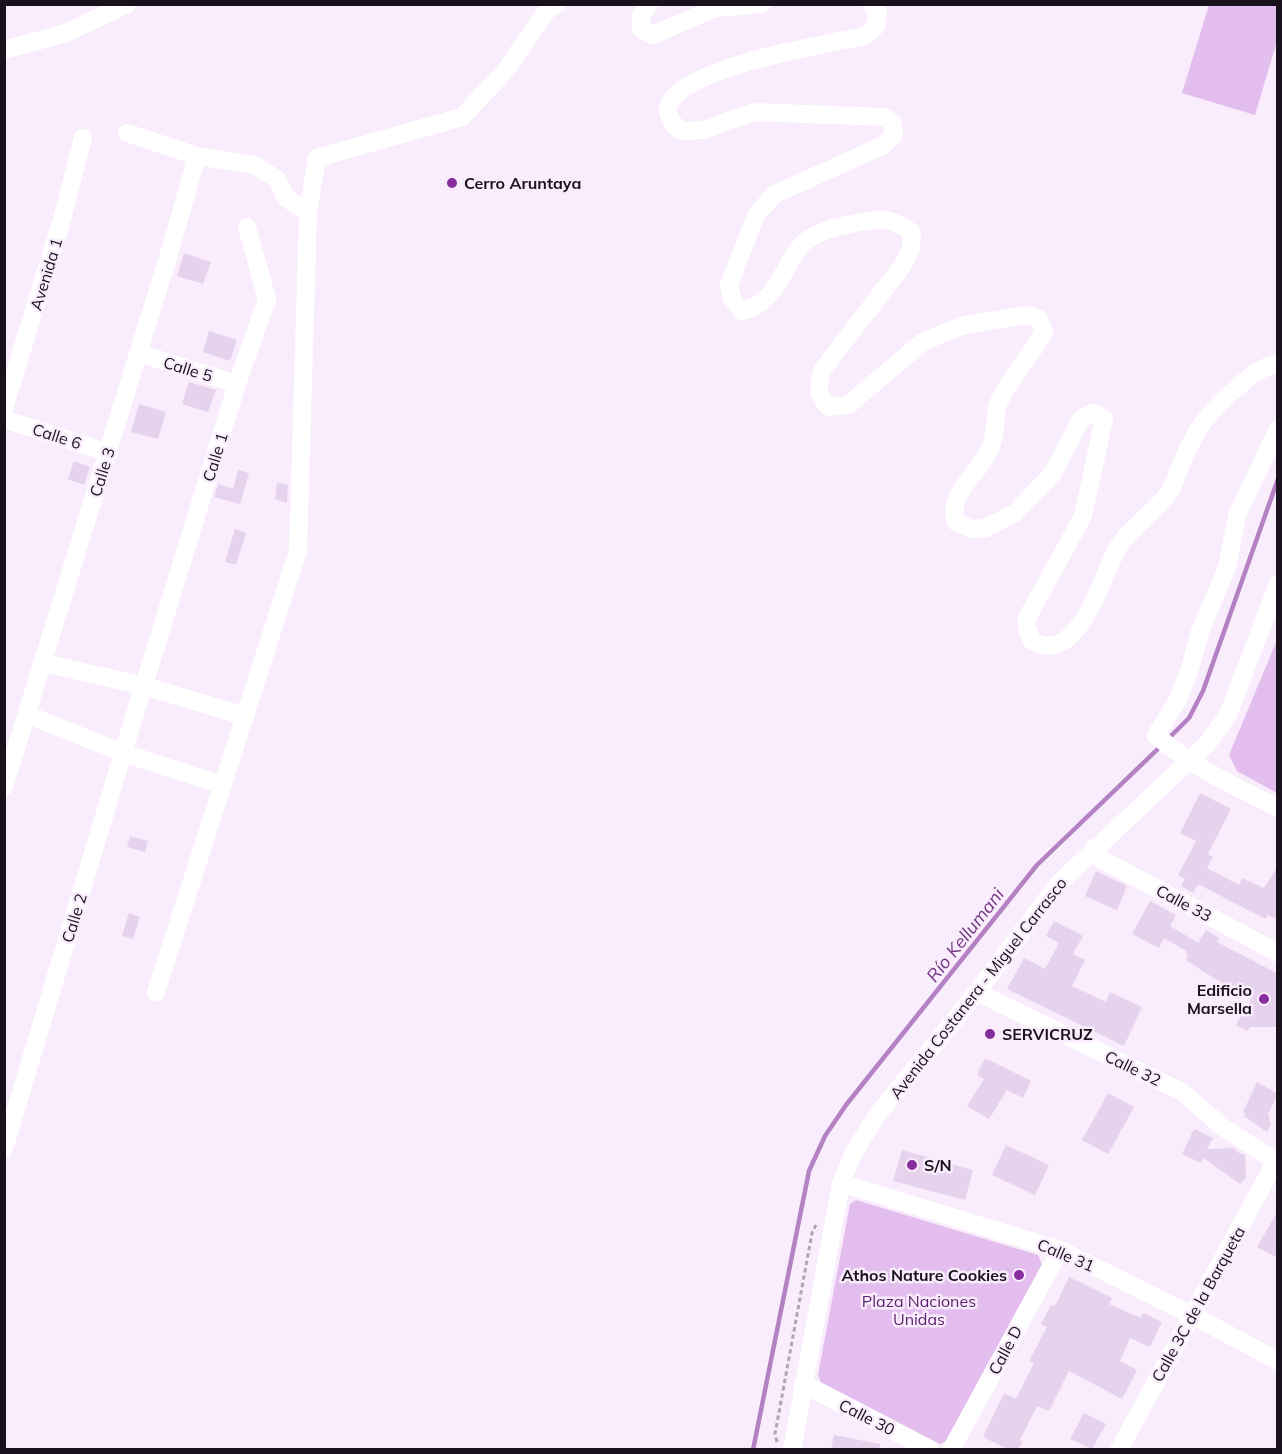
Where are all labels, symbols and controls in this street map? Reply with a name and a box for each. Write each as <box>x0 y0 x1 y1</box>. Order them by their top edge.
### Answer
place label: Cerro Aruntaya <box>464 173 581 193</box>
marker: Cerro Aruntaya <box>445 176 459 190</box>
street label: Avenida 1 <box>26 235 66 313</box>
street label: Calle 5 <box>161 352 215 386</box>
street label: Calle 6 <box>30 419 84 453</box>
street label: Calle 1 <box>198 430 232 484</box>
street label: Calle 3 <box>85 445 119 499</box>
street label: Avenida Costanera - Miguel Carrasco <box>885 873 1071 1103</box>
street label: Calle 33 <box>1153 880 1215 926</box>
water label: Río Kellumani <box>921 883 1009 987</box>
street label: Calle 2 <box>57 891 91 945</box>
place label: Edificio Marsella <box>1187 980 1252 1018</box>
marker: Edificio Marsella <box>1257 992 1271 1006</box>
place label: SERVICRUZ <box>1002 1024 1093 1044</box>
marker: SERVICRUZ <box>983 1027 997 1041</box>
street label: Calle 32 <box>1102 1046 1164 1090</box>
place label: S/N <box>924 1155 952 1175</box>
marker: S/N <box>905 1158 919 1172</box>
street label: Calle 3C de la Barqueta <box>1147 1223 1249 1385</box>
street label: Calle 31 <box>1034 1234 1098 1276</box>
place label: Athos Nature Cookies <box>842 1265 1007 1285</box>
marker: Athos Nature Cookies <box>1012 1268 1026 1282</box>
park label: Plaza Naciones Unidas <box>862 1291 976 1329</box>
street label: Calle D <box>984 1322 1026 1378</box>
street label: Calle 30 <box>836 1394 898 1440</box>

